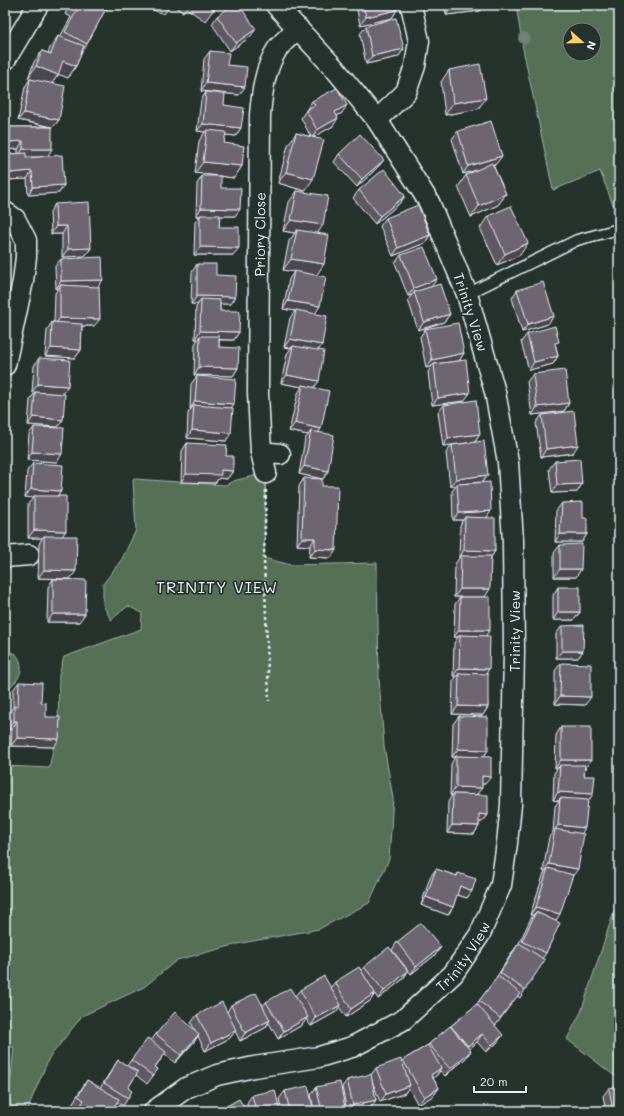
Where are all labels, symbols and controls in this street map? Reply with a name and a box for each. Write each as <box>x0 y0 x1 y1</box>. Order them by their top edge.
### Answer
north arrow <box>562 22 602 62</box>
text: N <box>583 39 600 52</box>
street label: Priory Close <box>249 192 269 276</box>
street label: Trinity View <box>449 270 493 354</box>
district label: TRINITY VIEW <box>156 576 278 597</box>
street label: Trinity View <box>505 590 524 672</box>
street label: Trinity View <box>431 918 494 995</box>
scale bar <box>474 1068 526 1094</box>
text: 20 m <box>480 1073 508 1089</box>

